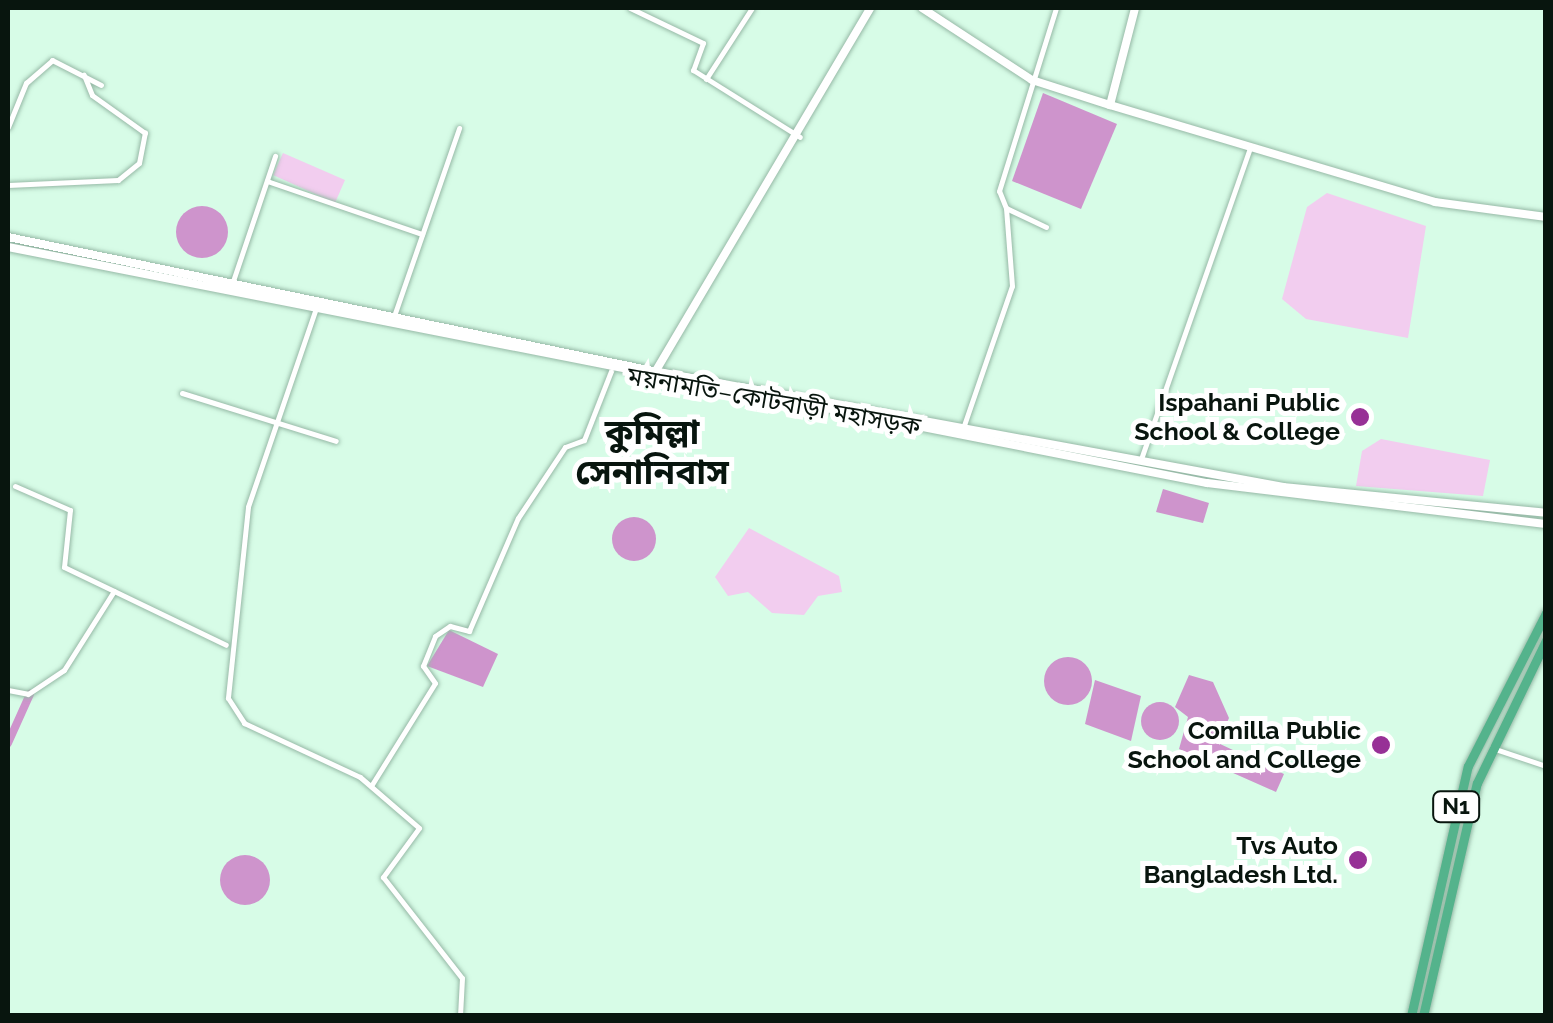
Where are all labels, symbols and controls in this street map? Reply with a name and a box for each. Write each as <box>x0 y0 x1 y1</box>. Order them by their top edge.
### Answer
street label: ময়নামতি–কোটবাড়ী মহাসড়ক <box>625 360 923 442</box>
place label: Ispahani Public School & College <box>1134 388 1340 447</box>
marker: Ispahani Public School & College <box>1349 406 1371 428</box>
district label: কুমিল্লা সেনানিবাস <box>575 411 729 493</box>
place label: Comilla Public School and College <box>1127 716 1361 775</box>
marker: Comilla Public School and College <box>1370 734 1392 756</box>
road number: N1 <box>1431 790 1481 824</box>
place label: Tvs Auto Bangladesh Ltd. <box>1143 831 1338 890</box>
marker: Tvs Auto Bangladesh Ltd. <box>1347 849 1369 871</box>

